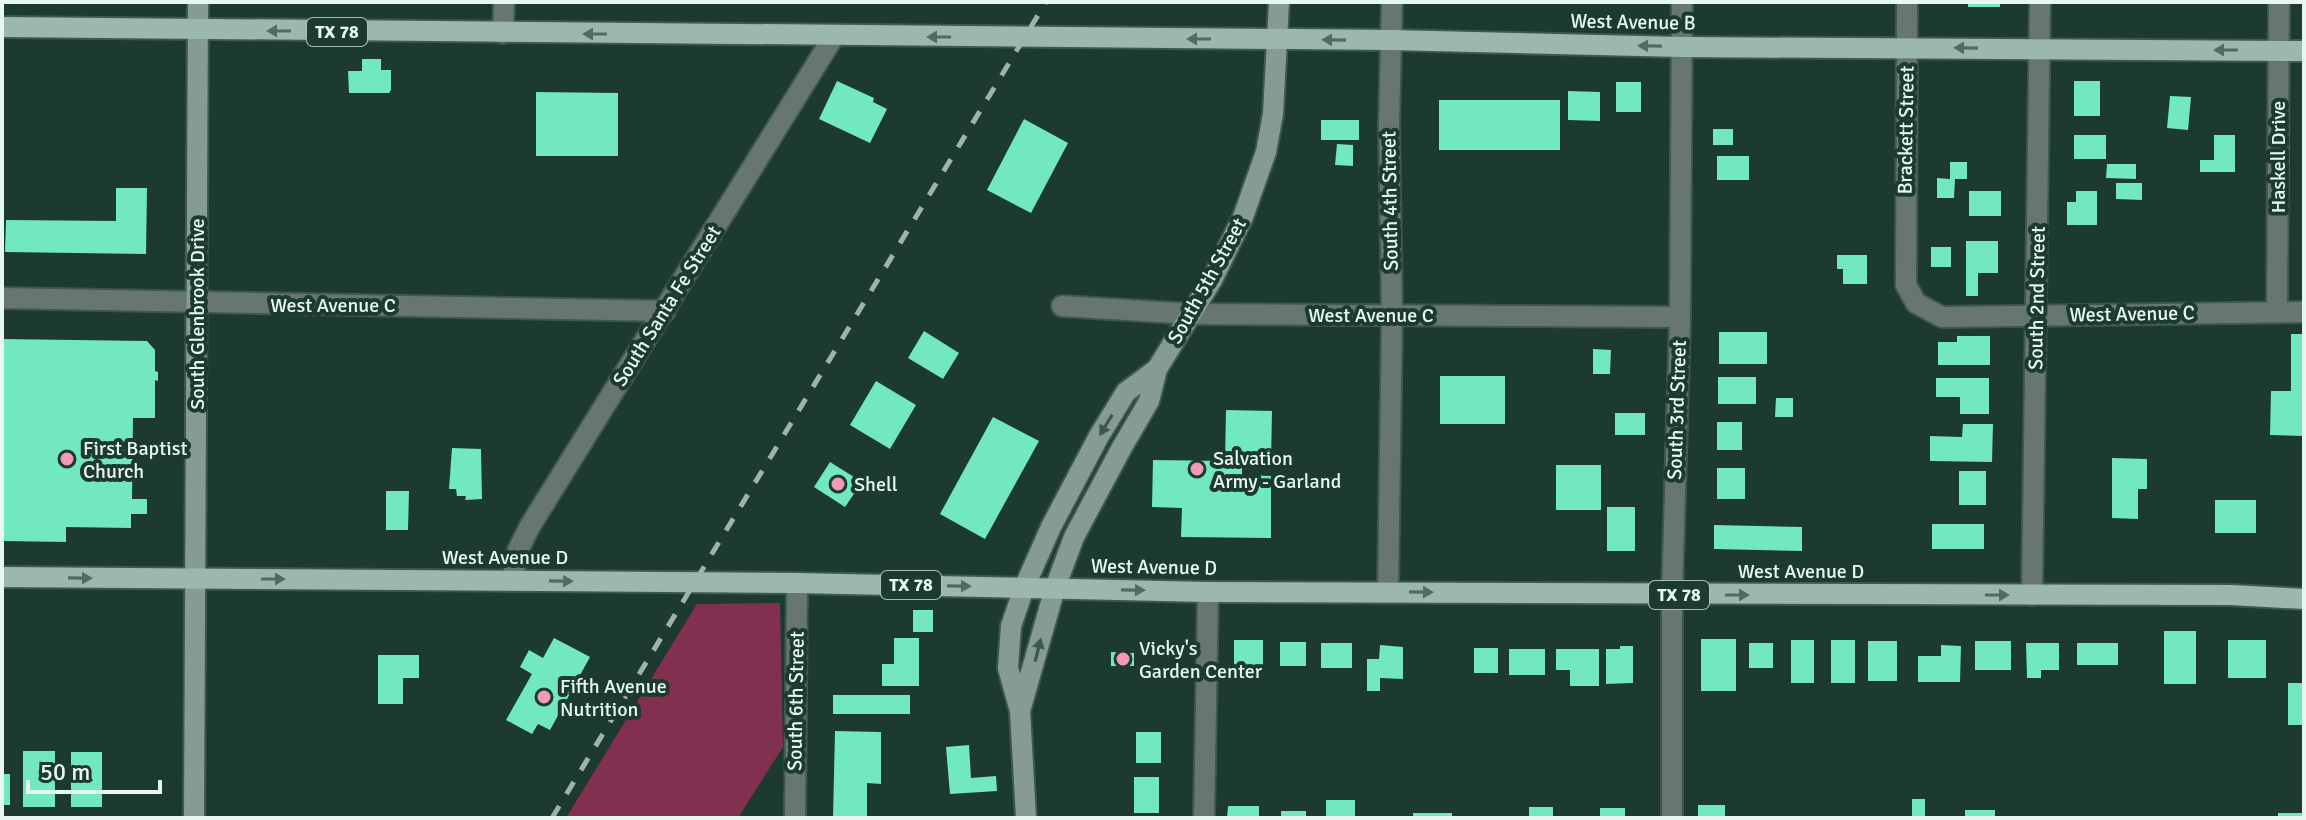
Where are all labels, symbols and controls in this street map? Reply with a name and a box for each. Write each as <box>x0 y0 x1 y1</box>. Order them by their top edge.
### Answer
street label: West Avenue B <box>1570 8 1696 36</box>
road number: TX 78 <box>307 18 367 46</box>
one-way arrow <box>266 25 291 37</box>
one-way arrow <box>582 28 607 40</box>
one-way arrow <box>926 31 951 43</box>
one-way arrow <box>1186 33 1211 45</box>
one-way arrow <box>1321 34 1346 46</box>
one-way arrow <box>1637 40 1662 53</box>
one-way arrow <box>1953 42 1978 54</box>
one-way arrow <box>2213 44 2238 56</box>
street label: Brackett Street <box>1892 65 1920 195</box>
street label: Haskell Drive <box>2266 101 2291 213</box>
street label: South 4th Street <box>1376 131 1404 271</box>
street label: South 5th Street <box>1162 214 1252 348</box>
street label: South Glenbrook Drive <box>185 218 210 410</box>
street label: South Santa Fe Street <box>607 221 727 391</box>
street label: South 2nd Street <box>2023 226 2051 370</box>
street label: West Avenue C <box>270 293 396 318</box>
street label: West Avenue C <box>2069 300 2195 328</box>
street label: West Avenue C <box>1308 303 1434 328</box>
street label: South 3rd Street <box>1662 340 1692 480</box>
one-way arrow <box>1099 414 1113 436</box>
place label: First Baptist Church <box>83 436 188 484</box>
place label: Salvation Army - Garland <box>1213 446 1341 494</box>
marker: First Baptist Church <box>58 450 76 468</box>
marker: Salvation Army - Garland <box>1188 460 1206 478</box>
place label: Shell <box>854 472 898 497</box>
marker: Shell <box>829 475 847 493</box>
street label: West Avenue D <box>442 545 568 570</box>
street label: West Avenue D <box>1091 553 1217 581</box>
street label: West Avenue D <box>1738 559 1864 584</box>
road number: TX 78 <box>881 571 941 599</box>
one-way arrow <box>68 572 93 584</box>
one-way arrow <box>261 573 286 586</box>
one-way arrow <box>549 575 574 587</box>
one-way arrow <box>947 580 972 593</box>
road number: TX 78 <box>1649 581 1709 609</box>
one-way arrow <box>1121 584 1146 597</box>
one-way arrow <box>1409 586 1434 598</box>
one-way arrow <box>1725 589 1750 601</box>
one-way arrow <box>1985 589 2010 601</box>
street label: South 6th Street <box>782 631 810 771</box>
place label: Vicky's Garden Center <box>1139 636 1263 684</box>
one-way arrow <box>1032 637 1045 662</box>
marker: Vicky's Garden Center <box>1114 650 1132 668</box>
place label: Fifth Avenue Nutrition <box>560 674 667 722</box>
marker: Fifth Avenue Nutrition <box>535 688 553 706</box>
scale bar <box>28 744 160 794</box>
text: 50 m <box>40 757 90 787</box>

